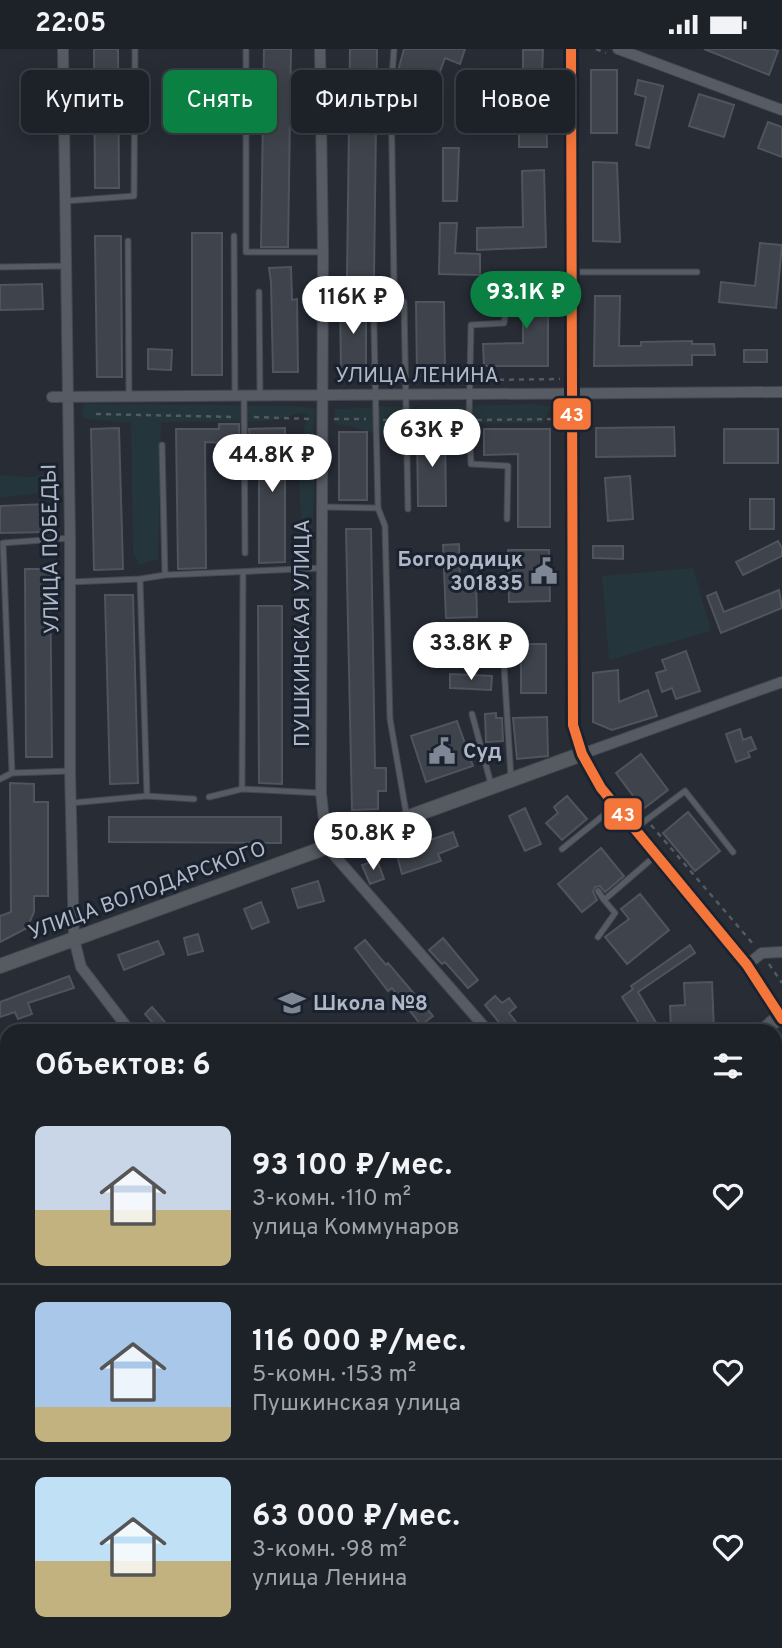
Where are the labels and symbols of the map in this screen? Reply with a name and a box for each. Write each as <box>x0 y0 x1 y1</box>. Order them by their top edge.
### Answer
pin: 93.1K ₽ <box>461 271 591 331</box>
pin: 116K ₽ <box>296 277 410 336</box>
street label: УЛИЦА ЛЕНИНА <box>335 363 499 390</box>
line badge: 43 <box>552 397 592 431</box>
text: 43 <box>560 404 584 428</box>
pin: 63K ₽ <box>383 409 481 469</box>
pin: 44.8K ₽ <box>207 435 337 494</box>
street label: УЛИЦА ПОБЕДЫ <box>37 464 66 634</box>
street label: ПУШКИНСКАЯ УЛИЦА <box>290 519 317 747</box>
place label: Богородицк 301835 <box>398 547 523 598</box>
public building icon: Богородицк 301835 <box>529 556 559 586</box>
pin: 33.8K ₽ <box>406 623 536 682</box>
public building icon: Суд <box>427 736 457 766</box>
place label: Суд <box>463 739 502 766</box>
line badge: 43 <box>603 797 643 831</box>
text: 43 <box>611 804 635 828</box>
pin: 50.8K ₽ <box>308 813 438 872</box>
street label: УЛИЦА ВОЛОДАРСКОГО <box>25 836 270 947</box>
school or university icon: Школа №8 <box>277 988 307 1018</box>
place label: Школа №8 <box>313 991 428 1018</box>

